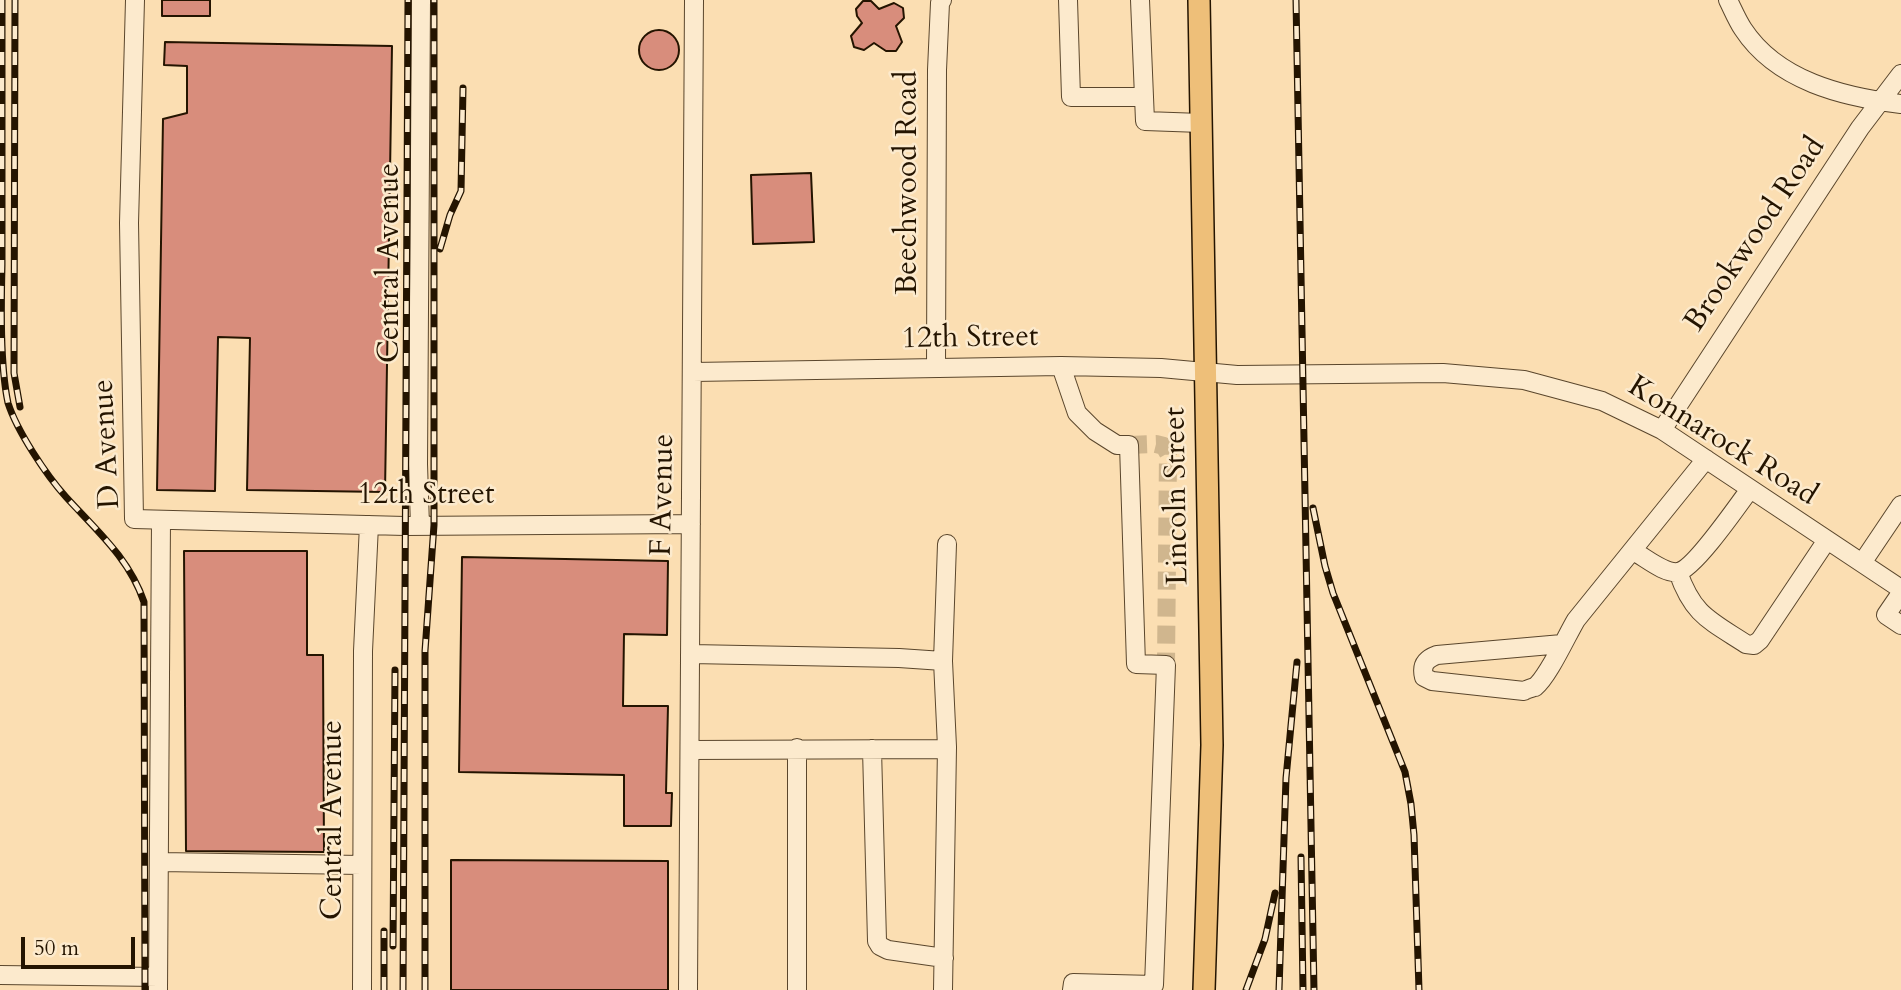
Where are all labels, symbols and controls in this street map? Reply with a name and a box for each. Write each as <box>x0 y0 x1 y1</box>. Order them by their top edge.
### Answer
street label: Beechwood Road <box>891 71 927 295</box>
street label: Brookwood Road <box>1678 131 1834 339</box>
street label: Central Avenue <box>373 163 409 363</box>
street label: 12th Street <box>901 320 1039 358</box>
street label: Konnarock Road <box>1621 369 1823 515</box>
street label: D Avenue <box>87 378 129 510</box>
street label: Lincoln Street <box>1158 406 1198 586</box>
street label: F Avenue <box>645 433 683 557</box>
street label: 12th Street <box>358 478 494 514</box>
street label: Central Avenue <box>316 720 352 920</box>
scale bar <box>24 923 138 967</box>
text: 50 m <box>34 934 79 963</box>

